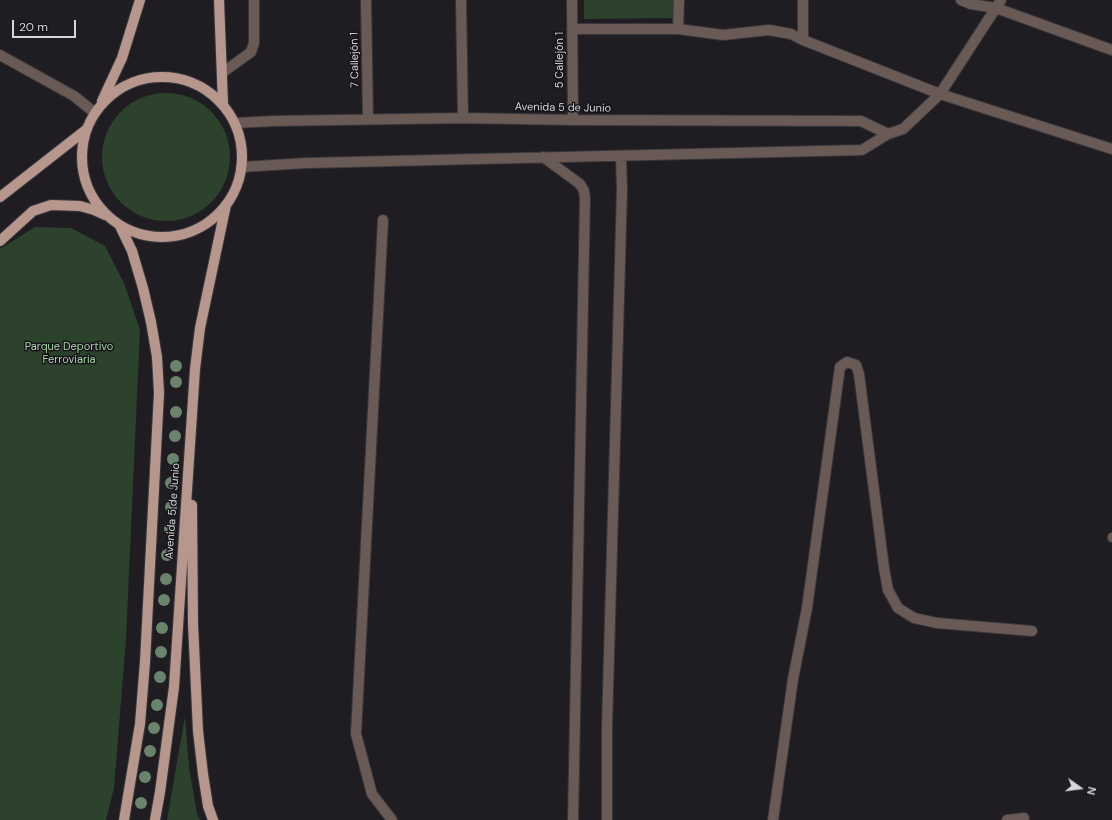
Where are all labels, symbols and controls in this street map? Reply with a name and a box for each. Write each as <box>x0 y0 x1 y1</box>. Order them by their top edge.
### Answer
scale bar <box>14 12 78 38</box>
text: 20 m <box>19 19 48 35</box>
street label: 7 Callejón 1 <box>348 32 362 88</box>
street label: 5 Callejón 1 <box>553 32 567 88</box>
street label: Avenida 5 de Junio <box>515 101 611 115</box>
park label: Parque Deportivo Ferroviaria <box>25 340 113 366</box>
street label: Avenida 5 de Junio <box>163 463 183 559</box>
north arrow <box>1060 768 1100 808</box>
text: N <box>1084 785 1099 796</box>

